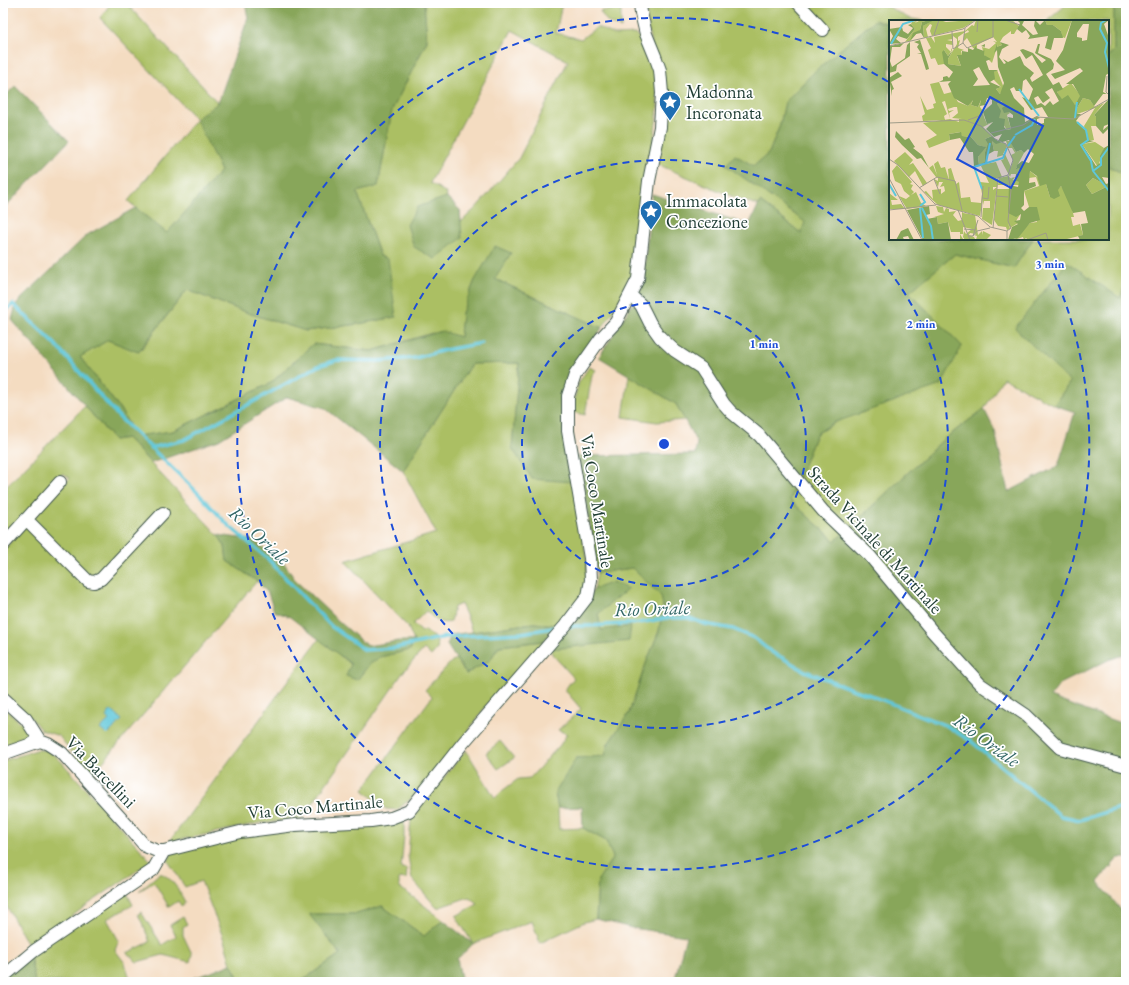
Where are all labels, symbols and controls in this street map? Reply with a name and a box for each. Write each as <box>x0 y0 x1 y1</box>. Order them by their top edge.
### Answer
inset map <box>889 20 1109 240</box>
place label: Madonna Incoronata <box>686 80 763 124</box>
place icon: Madonna Incoronata <box>657 89 683 122</box>
place label: Immacolata Concezione <box>666 189 748 233</box>
place icon: Immacolata Concezione <box>638 198 664 231</box>
text: 3 min <box>1035 256 1065 272</box>
text: 2 min <box>906 316 936 332</box>
text: 1 min <box>749 336 779 352</box>
street label: Via Coco Martinale <box>576 432 619 570</box>
centre of rings <box>657 437 671 451</box>
street label: Strada Vicinale di Martinale <box>803 461 948 618</box>
water label: Rio Oriale <box>223 500 296 571</box>
water label: Rio Oriale <box>614 595 691 622</box>
water label: Rio Oriale <box>949 708 1025 773</box>
street label: Via Barcellini <box>61 731 142 813</box>
street label: Via Coco Martinale <box>247 789 383 824</box>

